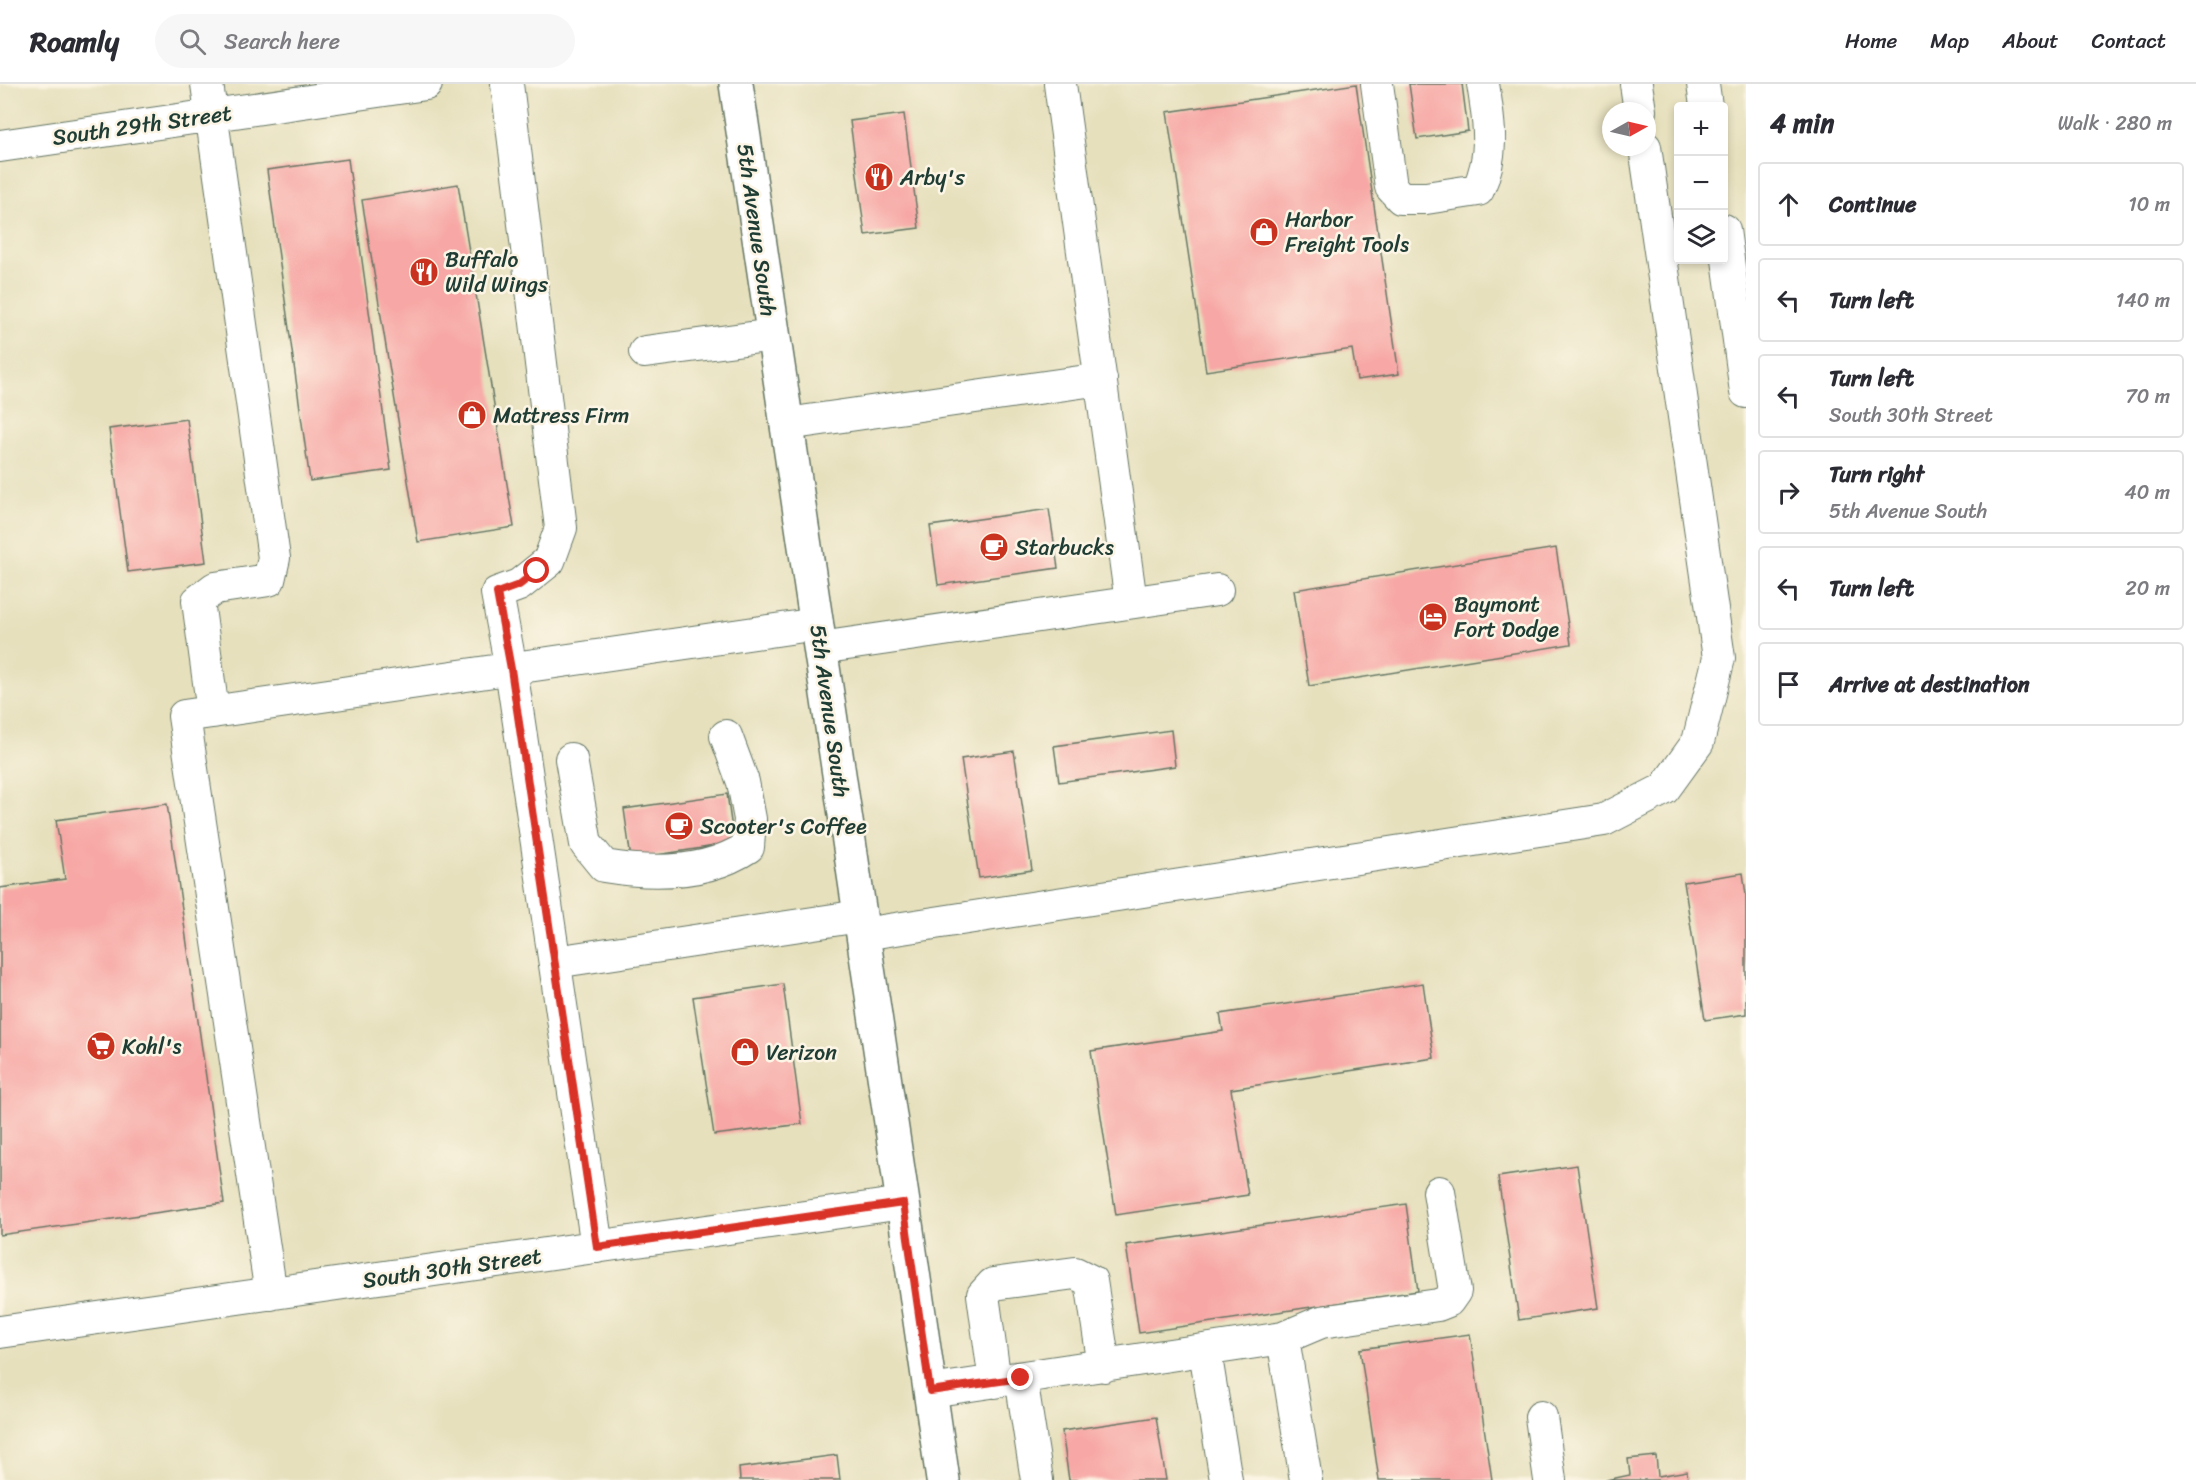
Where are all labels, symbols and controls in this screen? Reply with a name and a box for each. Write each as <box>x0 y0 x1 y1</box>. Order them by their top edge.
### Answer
search box <box>155 14 575 68</box>
text: Roamly <box>30 17 119 66</box>
text: Search here <box>224 22 340 61</box>
text: Home <box>1845 22 1897 60</box>
text: Map <box>1930 22 1969 60</box>
text: About <box>2002 22 2059 60</box>
text: Contact <box>2092 22 2166 60</box>
icon: search <box>176 25 209 58</box>
street label: South 29th Street <box>50 93 235 157</box>
text: 4 min <box>1770 100 1834 146</box>
north arrow <box>1602 102 1656 156</box>
map controls <box>1674 102 1728 264</box>
button: + <box>1674 102 1728 156</box>
text: Walk · 280 m <box>2058 106 2172 141</box>
street label: 5th Avenue South <box>726 141 788 319</box>
button: − <box>1674 156 1728 210</box>
place label: Arby's <box>899 158 966 197</box>
restaurant icon: Arby's <box>863 161 895 193</box>
text: Continue <box>1829 185 1917 224</box>
text: 10 m <box>2128 187 2170 222</box>
icon: ahead <box>1772 188 1805 221</box>
place label: Harbor Freight Tools <box>1285 200 1409 264</box>
button: layers <box>1674 210 1728 264</box>
shop icon: Harbor Freight Tools <box>1248 216 1280 248</box>
place label: Buffalo Wild Wings <box>445 240 549 304</box>
restaurant icon: Buffalo Wild Wings <box>408 256 440 288</box>
text: Turn left <box>1829 281 1914 320</box>
text: 140 m <box>2116 283 2170 318</box>
icon: left <box>1772 284 1805 317</box>
text: Turn left <box>1829 359 1914 398</box>
text: 70 m <box>2125 379 2170 414</box>
icon: left <box>1772 380 1805 413</box>
place label: Mattress Firm <box>493 396 629 435</box>
text: South 30th Street <box>1829 398 1993 433</box>
shop icon: Mattress Firm <box>456 399 488 431</box>
text: Turn right <box>1829 455 1924 494</box>
text: 40 m <box>2124 475 2170 510</box>
icon: right <box>1772 476 1805 509</box>
text: 5th Avenue South <box>1829 494 1987 529</box>
place label: Starbucks <box>1015 528 1114 567</box>
cafe icon: Starbucks <box>978 531 1010 563</box>
route start <box>523 557 549 583</box>
text: Turn left <box>1829 569 1914 608</box>
text: 20 m <box>2125 571 2170 606</box>
icon: left <box>1772 572 1805 605</box>
place label: Baymont Fort Dodge <box>1454 585 1560 649</box>
hotel icon: Baymont Fort Dodge <box>1417 601 1449 633</box>
street label: 5th Avenue South <box>799 622 861 800</box>
text: Arrive at destination <box>1829 665 2030 704</box>
icon: arrive <box>1772 668 1805 701</box>
place label: Scooter's Coffee <box>700 807 867 846</box>
cafe icon: Scooter's Coffee <box>663 810 695 842</box>
place label: Kohl's <box>122 1027 182 1066</box>
supermarket icon: Kohl's <box>85 1030 117 1062</box>
place label: Verizon <box>766 1033 837 1072</box>
shop icon: Verizon <box>729 1036 761 1068</box>
street label: South 30th Street <box>360 1236 544 1300</box>
route end <box>1007 1364 1033 1390</box>

